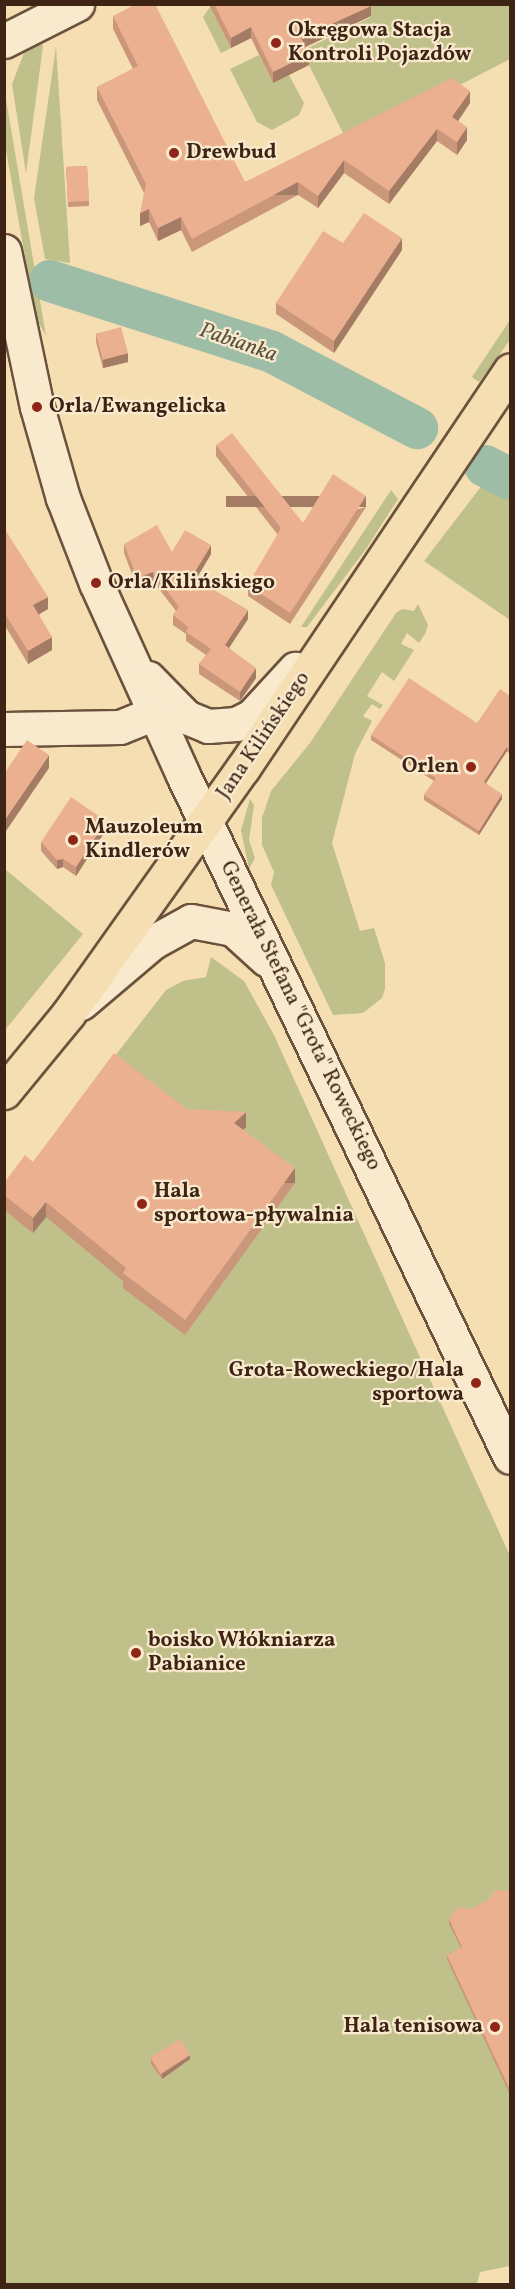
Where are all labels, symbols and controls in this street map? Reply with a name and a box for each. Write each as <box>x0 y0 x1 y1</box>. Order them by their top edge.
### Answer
place label: Okręgowa Stacja Kontroli Pojazdów <box>288 18 471 68</box>
marker: Okręgowa Stacja Kontroli Pojazdów <box>269 36 283 50</box>
place label: Drewbud <box>186 140 277 166</box>
marker: Drewbud <box>167 146 181 160</box>
water label: Pabianka <box>196 317 280 369</box>
place label: Orla/Ewangelicka <box>49 394 226 420</box>
marker: Orla/Ewangelicka <box>30 400 44 414</box>
place label: Orla/Kilińskiego <box>108 570 275 596</box>
marker: Orla/Kilińskiego <box>89 576 103 590</box>
street label: Jana Kilińskiego <box>212 667 316 805</box>
place label: Orlen <box>402 754 459 780</box>
marker: Orlen <box>464 760 478 774</box>
place label: Mauzoleum Kindlerów <box>85 815 203 865</box>
marker: Mauzoleum Kindlerów <box>66 833 80 847</box>
street label: Generała Stefana "Grota" Roweckiego <box>214 857 386 1175</box>
place label: Hala sportowa-pływalnia <box>154 1179 354 1229</box>
marker: Hala sportowa-pływalnia <box>135 1197 149 1211</box>
place label: Grota-Roweckiego/Hala sportowa <box>229 1358 464 1408</box>
marker: Grota-Roweckiego/Hala sportowa <box>469 1376 483 1390</box>
place label: boisko Włókniarza Pabianice <box>148 1628 336 1678</box>
marker: boisko Włókniarza Pabianice <box>129 1646 143 1660</box>
place label: Hala tenisowa <box>343 2014 483 2040</box>
marker: Hala tenisowa <box>488 2020 502 2034</box>

